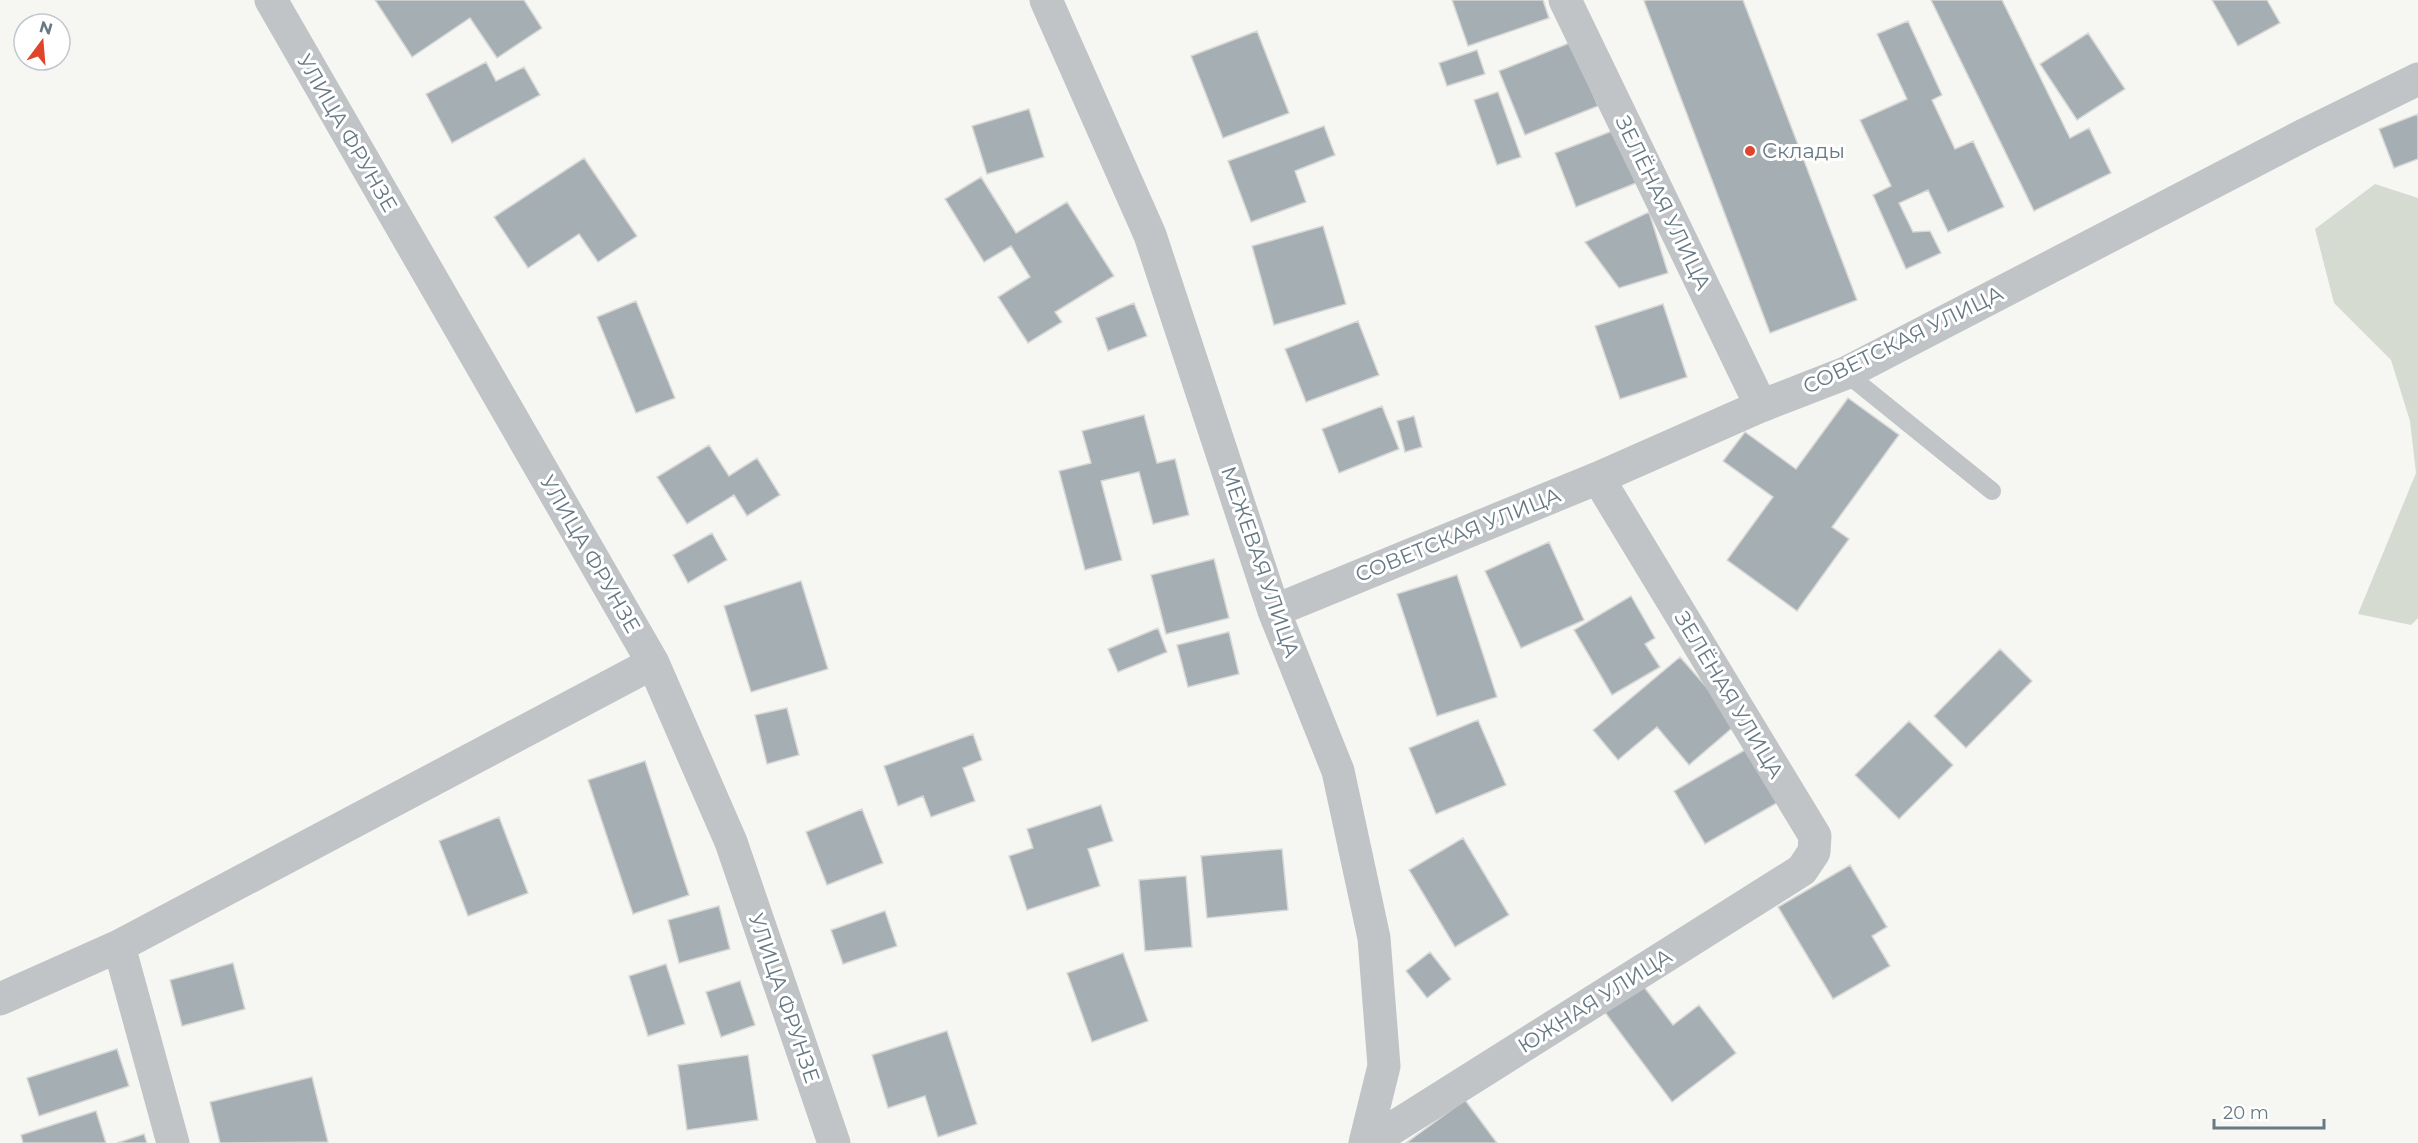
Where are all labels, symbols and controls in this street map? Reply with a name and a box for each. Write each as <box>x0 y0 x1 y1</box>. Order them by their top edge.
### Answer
north arrow <box>12 12 72 72</box>
text: N <box>37 17 55 39</box>
street label: УЛИЦА ФРУНЗЕ <box>292 50 403 216</box>
street label: ЗЕЛЁНАЯ УЛИЦА <box>1610 112 1717 294</box>
place label: Склады <box>1762 138 1845 163</box>
marker: Склады <box>1743 144 1757 158</box>
street label: СОВЕТСКАЯ УЛИЦА <box>1799 280 2007 399</box>
street label: МЕЖЕВАЯ УЛИЦА <box>1216 463 1305 661</box>
street label: УЛИЦА ФРУНЗЕ <box>535 471 646 637</box>
street label: СОВЕТСКАЯ УЛИЦА <box>1351 482 1565 587</box>
street label: ЗЕЛЁНАЯ УЛИЦА <box>1670 607 1789 783</box>
street label: УЛИЦА ФРУНЗЕ <box>744 910 825 1086</box>
street label: ЮЖНАЯ УЛИЦА <box>1513 943 1677 1058</box>
scale bar <box>2214 1092 2324 1130</box>
text: 20 m <box>2223 1102 2269 1124</box>

